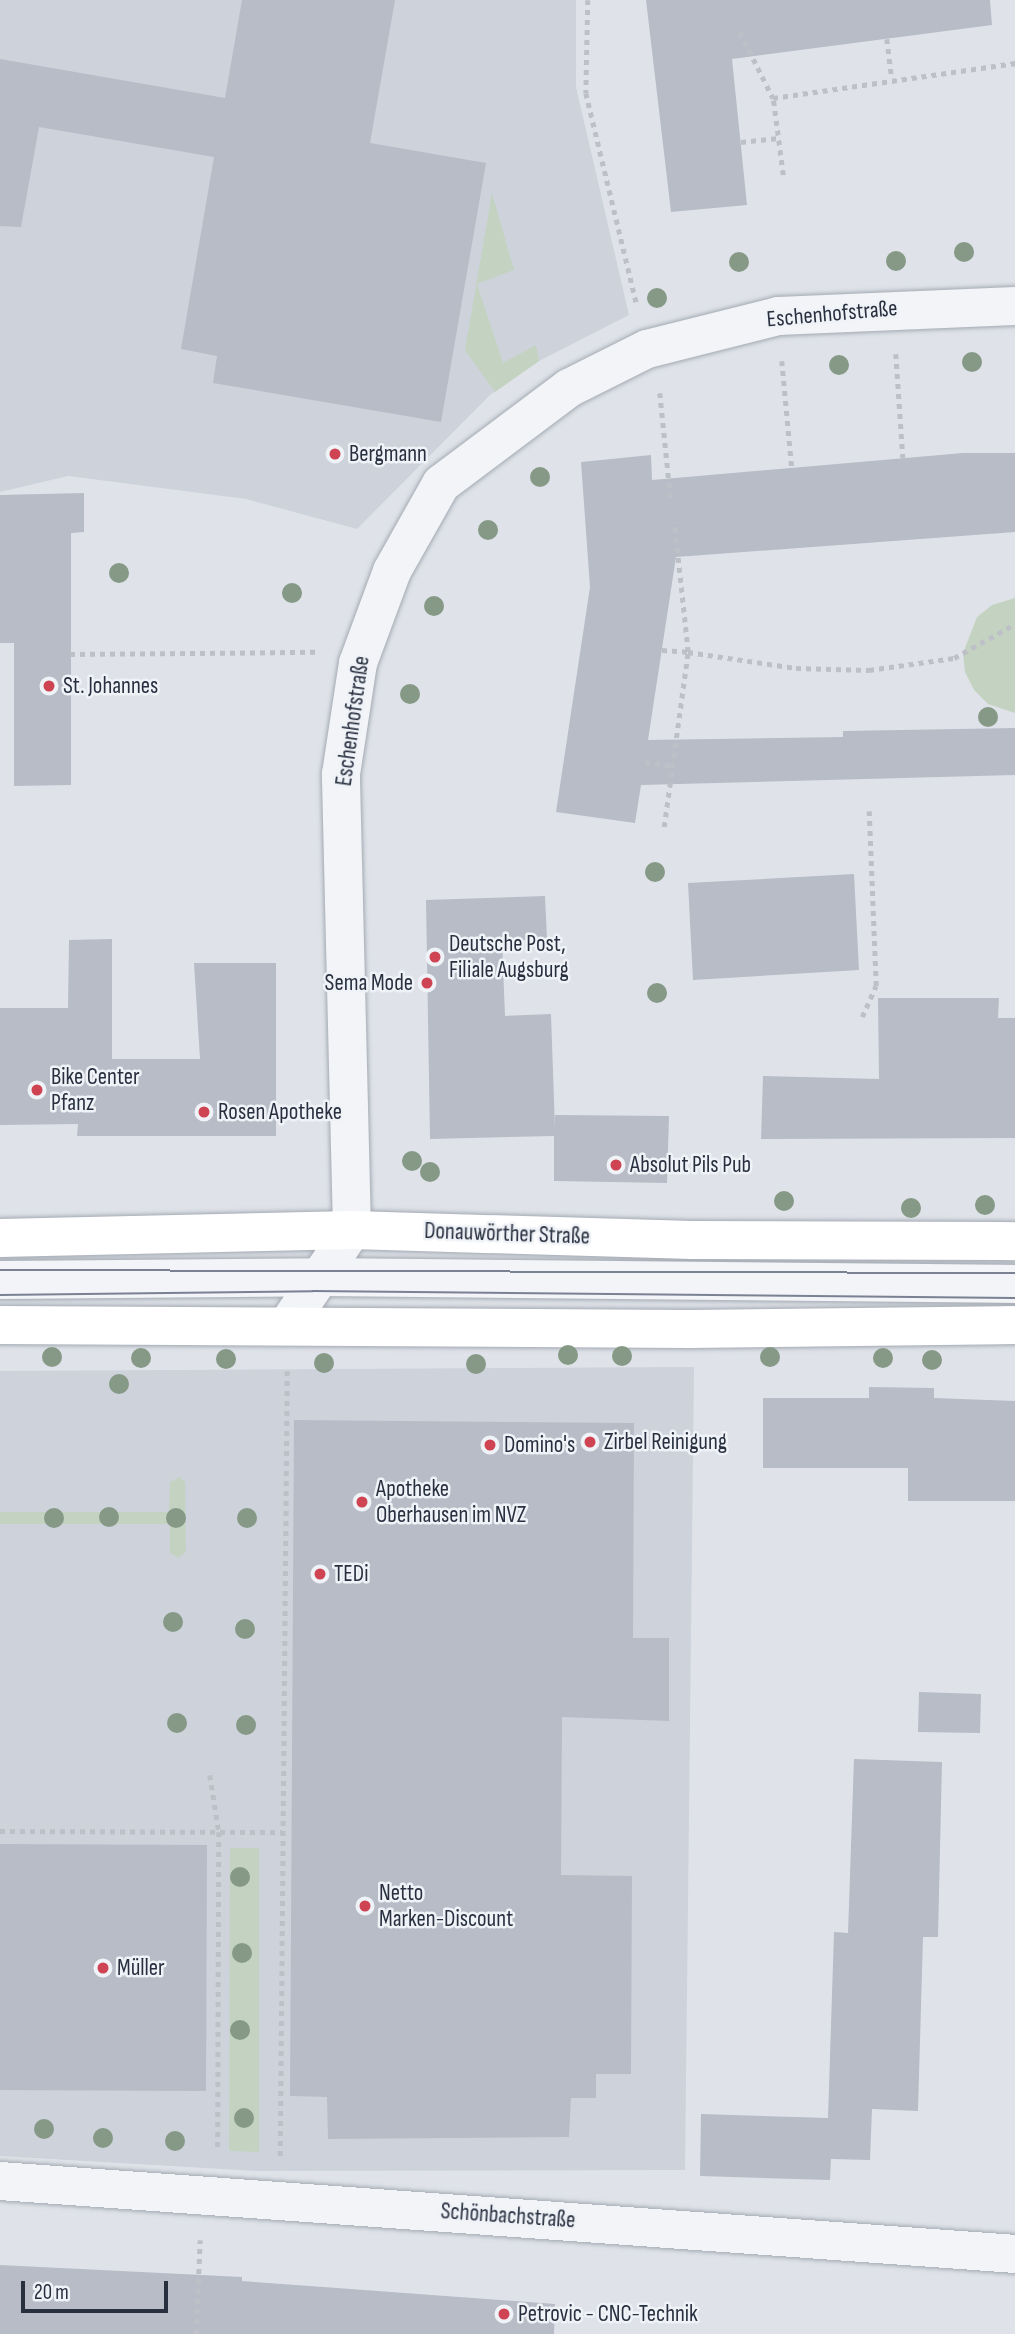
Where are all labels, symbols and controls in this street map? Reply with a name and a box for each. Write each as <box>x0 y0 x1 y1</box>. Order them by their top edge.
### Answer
street label: Eschenhofstraße <box>766 295 898 333</box>
place label: Bergmann <box>349 440 427 468</box>
marker: Bergmann <box>327 446 343 462</box>
street label: Eschenhofstraße <box>330 654 376 788</box>
place label: St. Johannes <box>63 672 158 700</box>
marker: St. Johannes <box>41 678 57 694</box>
place label: Deutsche Post, Filiale Augsburg <box>449 930 569 984</box>
marker: Deutsche Post, Filiale Augsburg <box>427 949 443 965</box>
place label: Sema Mode <box>325 969 413 997</box>
marker: Sema Mode <box>419 975 435 991</box>
place label: Bike Center Pfanz <box>51 1063 140 1117</box>
marker: Bike Center Pfanz <box>29 1082 45 1098</box>
place label: Rosen Apotheke <box>218 1098 342 1126</box>
marker: Rosen Apotheke <box>196 1104 212 1120</box>
place label: Absolut Pils Pub <box>630 1151 751 1179</box>
marker: Absolut Pils Pub <box>608 1157 624 1173</box>
street label: Donauwörther Straße <box>424 1217 590 1251</box>
place label: Zirbel Reinigung <box>604 1428 727 1456</box>
place label: Domino's <box>504 1431 575 1459</box>
marker: Zirbel Reinigung <box>582 1434 598 1450</box>
marker: Domino's <box>482 1437 498 1453</box>
place label: Apotheke Oberhausen im NVZ <box>376 1475 526 1529</box>
marker: Apotheke Oberhausen im NVZ <box>354 1494 370 1510</box>
place label: TEDi <box>334 1560 368 1588</box>
marker: TEDi <box>312 1566 328 1582</box>
place label: Netto Marken-Discount <box>379 1879 513 1933</box>
marker: Netto Marken-Discount <box>357 1898 373 1914</box>
place label: Müller <box>117 1954 165 1982</box>
marker: Müller <box>95 1960 111 1976</box>
street label: Schönbachstraße <box>440 2198 576 2234</box>
scale bar <box>24 2268 172 2312</box>
text: 20 m <box>34 2280 69 2305</box>
place label: Petrovic - CNC-Technik <box>518 2300 698 2328</box>
marker: Petrovic - CNC-Technik <box>496 2306 512 2322</box>

